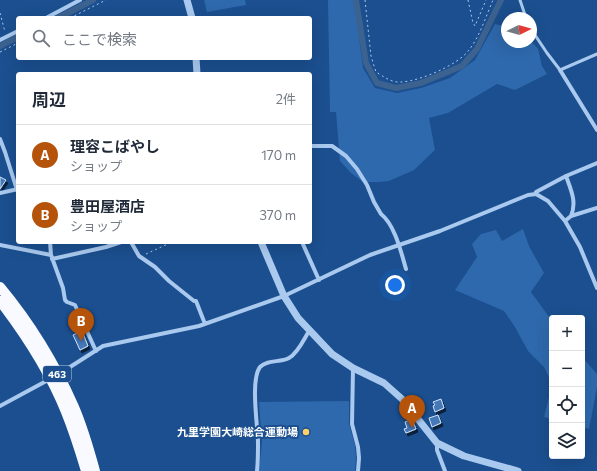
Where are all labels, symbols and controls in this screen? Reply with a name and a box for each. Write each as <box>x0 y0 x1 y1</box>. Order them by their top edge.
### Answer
north arrow <box>501 12 537 48</box>
search box <box>16 16 312 60</box>
icon: search <box>30 27 52 49</box>
text: ここで検索 <box>62 30 137 48</box>
text: 周辺 <box>32 89 66 110</box>
text: 2件 <box>276 91 296 107</box>
text: 理容こばやし <box>70 137 160 155</box>
text: A <box>40 147 50 163</box>
text: 170 m <box>261 147 296 163</box>
text: ショップ <box>70 158 122 174</box>
text: 豊田屋酒店 <box>70 197 145 215</box>
text: B <box>41 207 49 223</box>
text: 370 m <box>259 207 296 223</box>
text: ショップ <box>70 218 122 234</box>
your location <box>385 275 405 295</box>
pin: B <box>68 308 94 341</box>
map controls <box>549 315 585 459</box>
button: + <box>549 315 585 351</box>
button: − <box>549 351 585 387</box>
road number: 463 <box>43 366 71 382</box>
button: locate <box>549 387 585 423</box>
pin: A <box>399 395 425 428</box>
button: layers <box>549 423 585 459</box>
place label: 九里学園大崎総合運動場 <box>177 425 298 438</box>
marker: 九里学園大崎総合運動場 <box>301 427 311 437</box>

